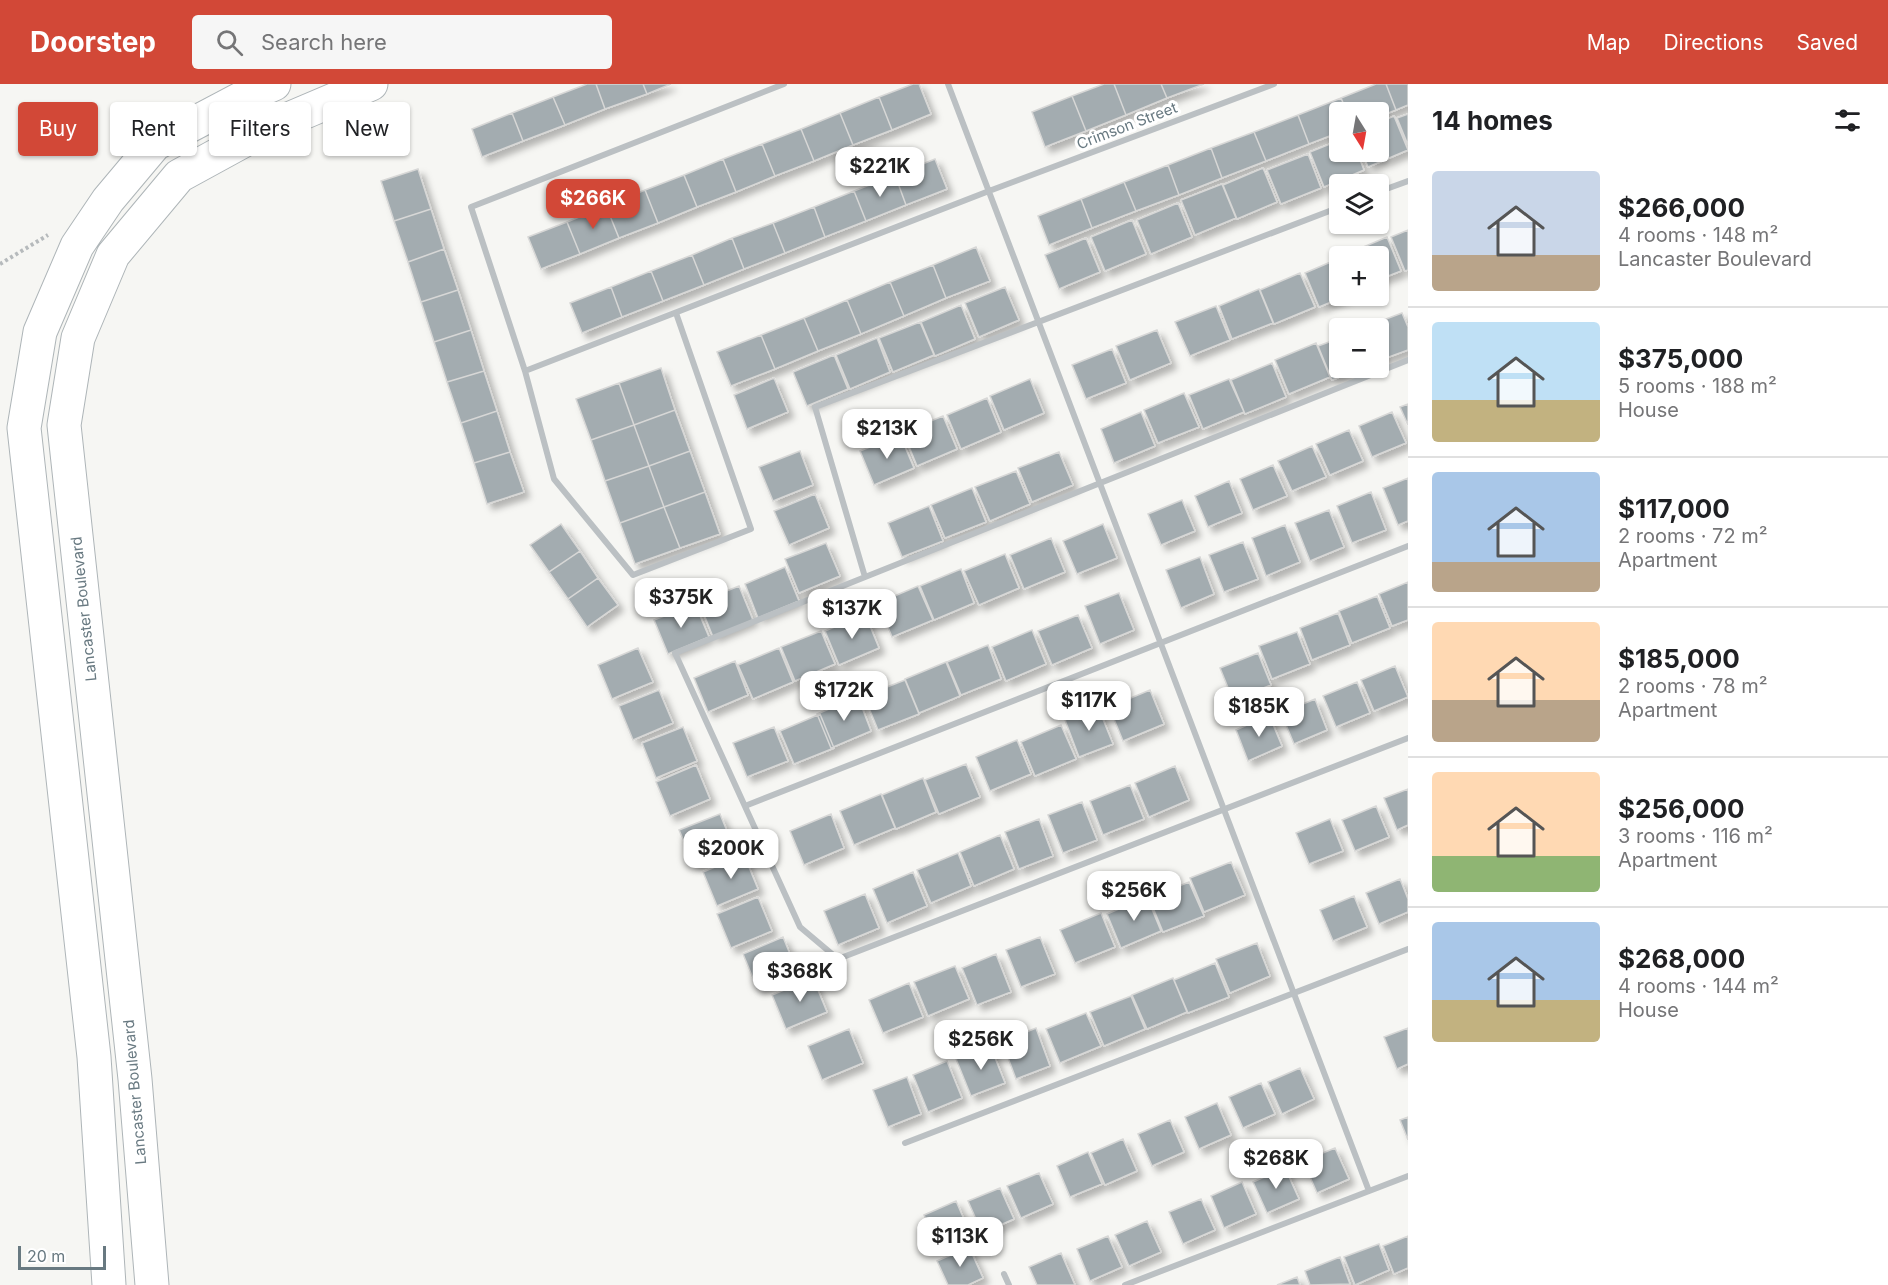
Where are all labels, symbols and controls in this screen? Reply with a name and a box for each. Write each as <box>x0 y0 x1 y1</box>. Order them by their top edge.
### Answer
search box <box>192 15 612 69</box>
text: Doorstep <box>30 25 156 59</box>
icon: search <box>213 26 246 59</box>
text: Search here <box>261 29 387 55</box>
text: Map <box>1587 30 1630 55</box>
text: Directions <box>1663 30 1764 55</box>
text: Saved <box>1797 30 1858 55</box>
street label: Crimson Street <box>1074 98 1180 153</box>
chip: Buy <box>18 102 98 156</box>
chip: Rent <box>110 102 197 156</box>
chip: Filters <box>209 102 311 156</box>
chip: New <box>323 102 410 156</box>
north arrow <box>1329 102 1389 162</box>
map controls <box>1329 102 1389 378</box>
icon: filters <box>1831 104 1864 137</box>
text: 14 homes <box>1432 105 1553 136</box>
pin: $221K <box>838 147 922 198</box>
text: $221K <box>849 154 911 178</box>
button: layers <box>1329 174 1389 234</box>
pin: $266K <box>551 179 635 230</box>
text: $266K <box>560 186 626 210</box>
text: $266,000 <box>1618 192 1745 223</box>
icon: home <box>1480 195 1552 267</box>
text: 4 rooms · 148 m² <box>1618 223 1778 247</box>
button: + <box>1329 246 1389 306</box>
text: Lancaster Boulevard <box>1618 247 1812 271</box>
button: − <box>1329 318 1389 378</box>
text: $375,000 <box>1618 343 1743 374</box>
icon: home <box>1480 346 1552 418</box>
text: 5 rooms · 188 m² <box>1618 374 1777 398</box>
text: House <box>1618 398 1679 422</box>
pin: $213K <box>845 409 929 460</box>
text: $213K <box>856 416 918 440</box>
text: $117,000 <box>1618 493 1730 524</box>
icon: home <box>1480 496 1552 568</box>
text: 2 rooms · 72 m² <box>1618 524 1768 548</box>
street label: Lancaster Boulevard <box>66 536 101 682</box>
text: Apartment <box>1618 548 1717 572</box>
pin: $375K <box>639 578 723 629</box>
text: $375K <box>649 585 713 609</box>
pin: $137K <box>810 589 894 640</box>
text: $137K <box>822 596 882 620</box>
text: $185,000 <box>1618 643 1740 674</box>
icon: home <box>1480 646 1552 718</box>
pin: $172K <box>802 671 886 722</box>
text: 2 rooms · 78 m² <box>1618 674 1767 698</box>
text: $172K <box>814 678 874 702</box>
pin: $117K <box>1047 681 1131 732</box>
pin: $185K <box>1217 687 1301 738</box>
text: $117K <box>1061 688 1117 712</box>
text: $185K <box>1228 694 1290 718</box>
text: Apartment <box>1618 698 1717 722</box>
text: $256,000 <box>1618 793 1745 824</box>
icon: home <box>1480 796 1552 868</box>
text: 3 rooms · 116 m² <box>1618 824 1773 848</box>
pin: $200K <box>689 829 773 880</box>
text: $200K <box>697 836 765 860</box>
text: Apartment <box>1618 848 1717 872</box>
pin: $256K <box>1092 871 1176 922</box>
text: $256K <box>1101 878 1167 902</box>
text: $268,000 <box>1618 943 1745 974</box>
icon: home <box>1480 946 1552 1018</box>
pin: $368K <box>758 952 842 1003</box>
text: $368K <box>767 959 833 983</box>
text: 4 rooms · 144 m² <box>1618 974 1779 998</box>
text: House <box>1618 998 1679 1022</box>
street label: Lancaster Boulevard <box>119 1019 150 1165</box>
pin: $256K <box>939 1020 1023 1071</box>
text: $256K <box>948 1027 1014 1051</box>
pin: $268K <box>1234 1139 1318 1190</box>
text: $268K <box>1243 1146 1309 1170</box>
pin: $113K <box>918 1217 1002 1268</box>
text: $113K <box>931 1224 989 1248</box>
scale bar <box>18 1243 106 1270</box>
text: 20 m <box>27 1246 65 1266</box>

